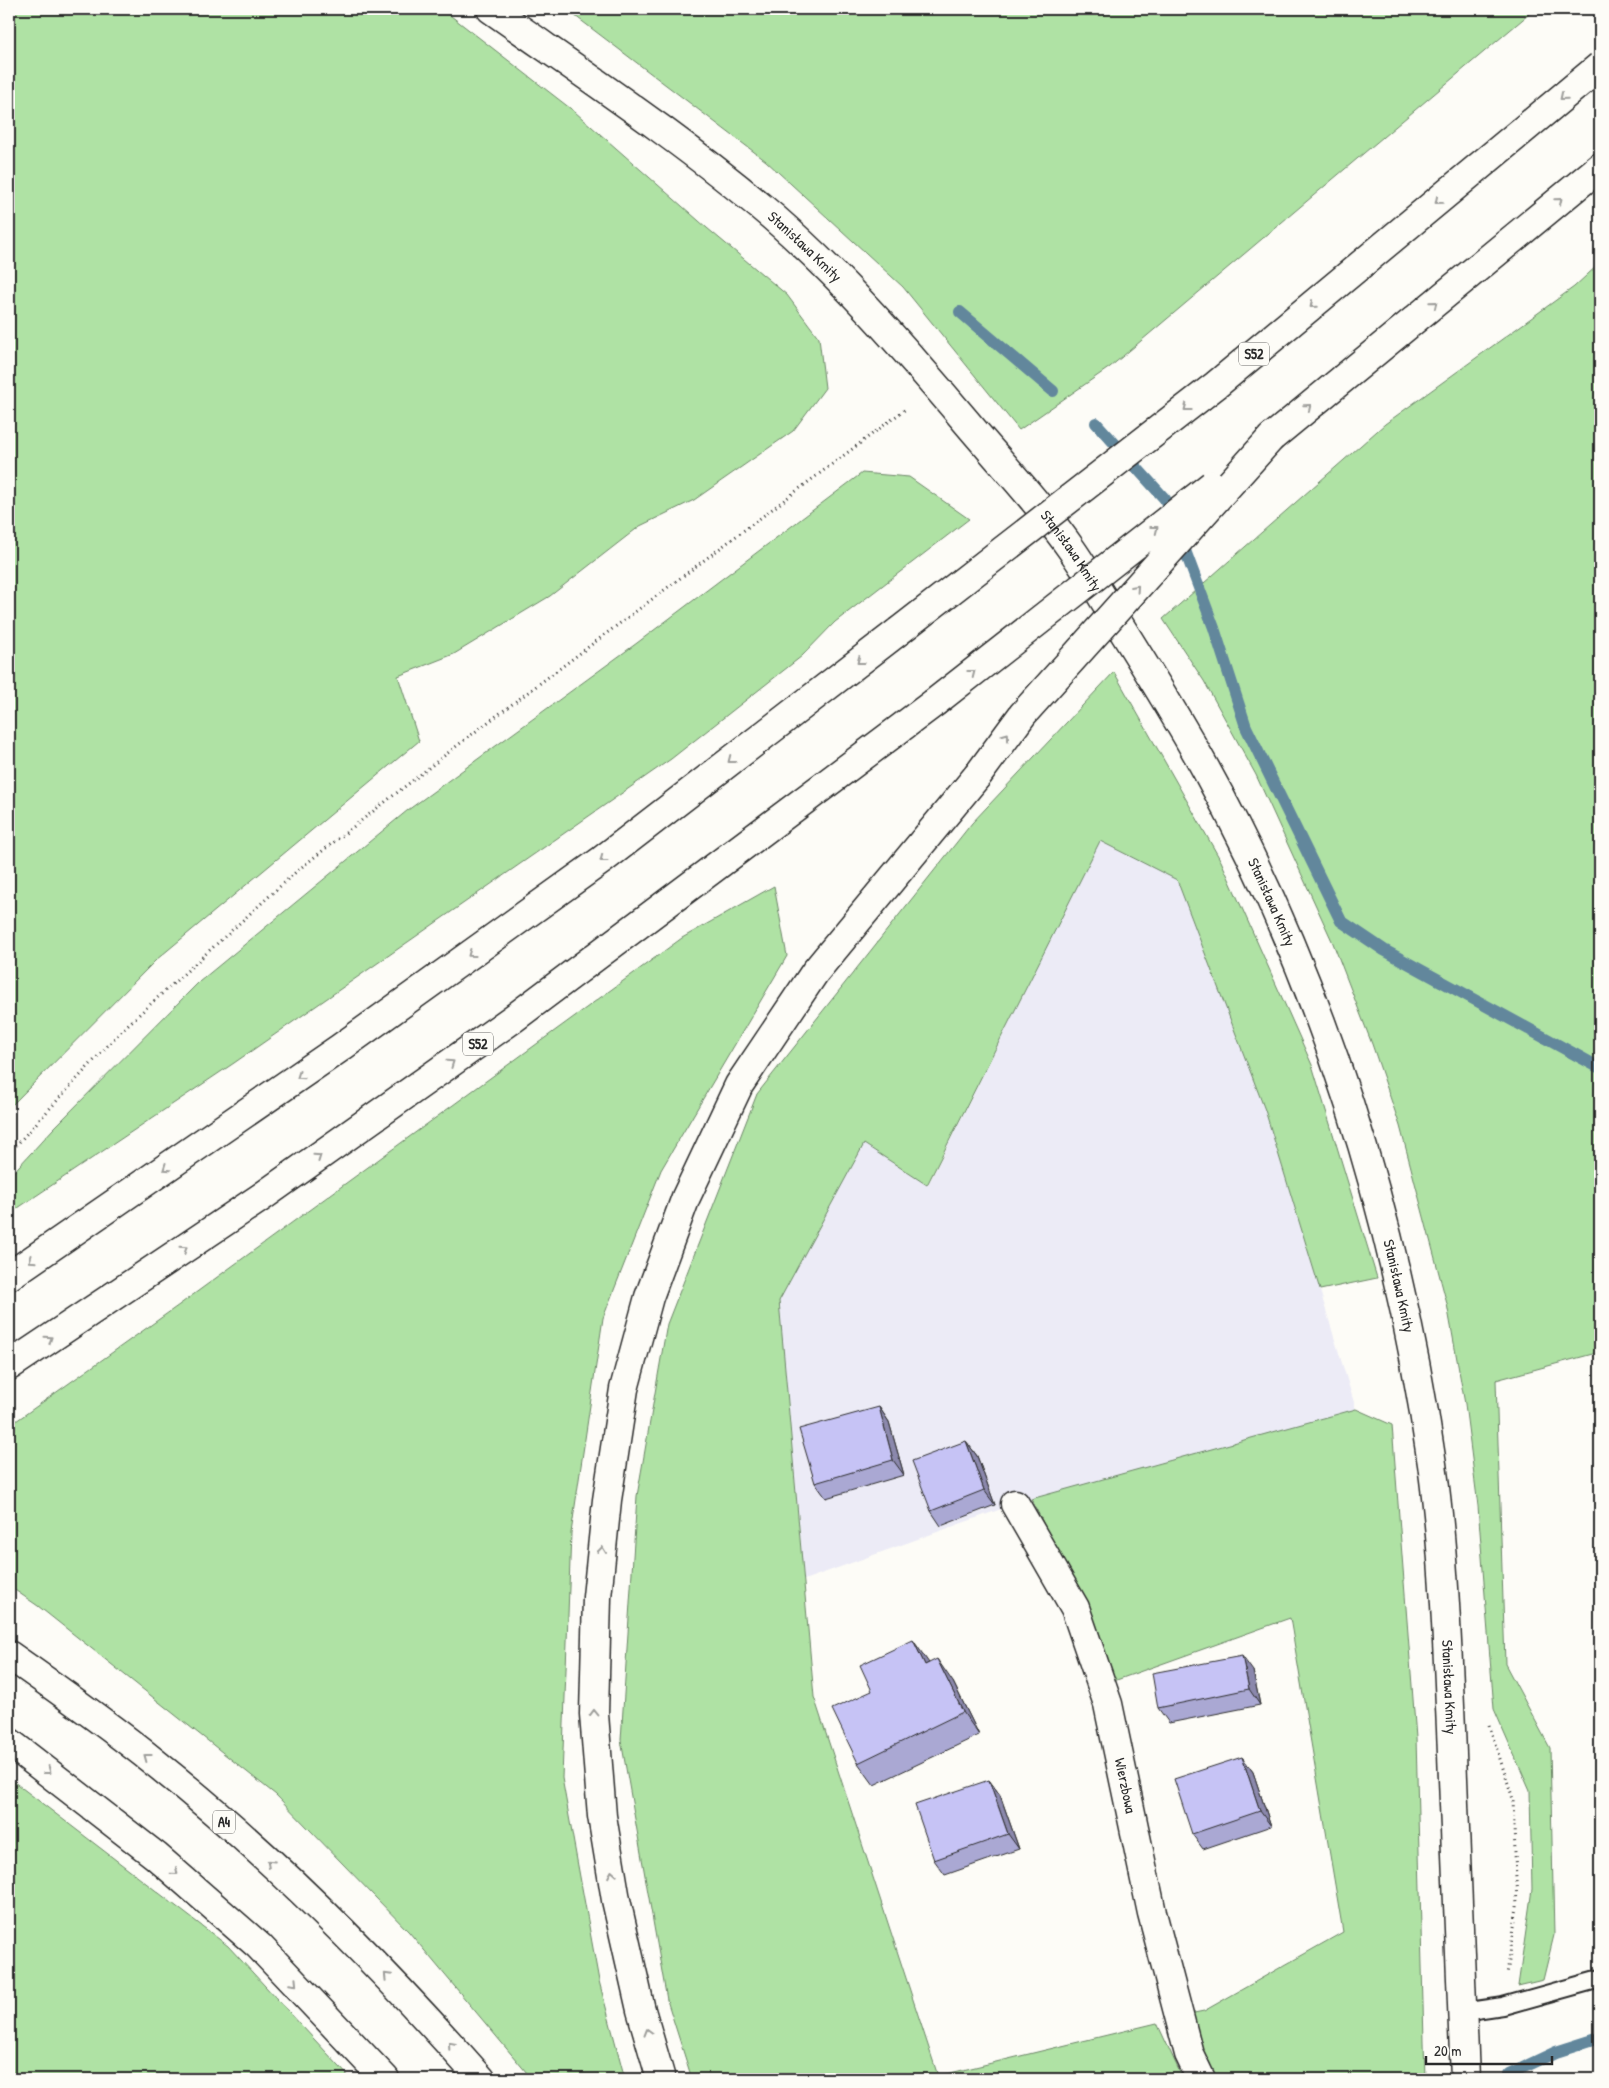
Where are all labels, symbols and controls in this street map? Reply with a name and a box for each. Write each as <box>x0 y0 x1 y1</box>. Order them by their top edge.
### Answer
one-way arrow <box>1560 91 1569 100</box>
one-way arrow <box>1435 196 1444 204</box>
one-way arrow <box>1554 197 1563 206</box>
street label: Stanisława Kmity <box>764 206 847 286</box>
one-way arrow <box>1310 299 1319 307</box>
one-way arrow <box>1428 302 1437 310</box>
road number: S52 <box>1239 342 1269 366</box>
one-way arrow <box>1184 402 1193 410</box>
one-way arrow <box>1303 404 1312 413</box>
street label: Stanisława Kmity <box>1036 506 1107 595</box>
one-way arrow <box>1149 527 1158 535</box>
one-way arrow <box>1130 584 1139 593</box>
one-way arrow <box>857 656 866 664</box>
one-way arrow <box>966 670 976 679</box>
one-way arrow <box>1000 732 1009 742</box>
one-way arrow <box>728 755 737 763</box>
one-way arrow <box>599 853 608 862</box>
street label: Stanisława Kmity <box>1243 854 1301 949</box>
one-way arrow <box>467 948 477 957</box>
road number: S52 <box>463 1032 493 1056</box>
one-way arrow <box>445 1060 454 1069</box>
one-way arrow <box>296 1070 306 1079</box>
one-way arrow <box>312 1154 322 1163</box>
one-way arrow <box>162 1162 172 1171</box>
street label: Stanisława Kmity <box>1378 1237 1420 1334</box>
one-way arrow <box>179 1246 188 1255</box>
one-way arrow <box>29 1254 38 1263</box>
one-way arrow <box>44 1336 53 1345</box>
one-way arrow <box>596 1546 607 1554</box>
street label: Stanisława Kmity <box>1437 1639 1462 1735</box>
one-way arrow <box>589 1708 599 1716</box>
one-way arrow <box>144 1754 153 1762</box>
street label: Wierzbowa <box>1110 1756 1142 1815</box>
one-way arrow <box>42 1765 52 1774</box>
road number: A4 <box>213 1810 235 1834</box>
one-way arrow <box>267 1860 276 1869</box>
one-way arrow <box>170 1867 179 1876</box>
one-way arrow <box>607 1870 617 1878</box>
one-way arrow <box>384 1973 393 1982</box>
one-way arrow <box>288 1977 297 1986</box>
one-way arrow <box>643 2029 653 2037</box>
scale bar <box>1426 2033 1553 2065</box>
text: 20 m <box>1434 2040 1461 2061</box>
one-way arrow <box>447 2042 456 2051</box>

